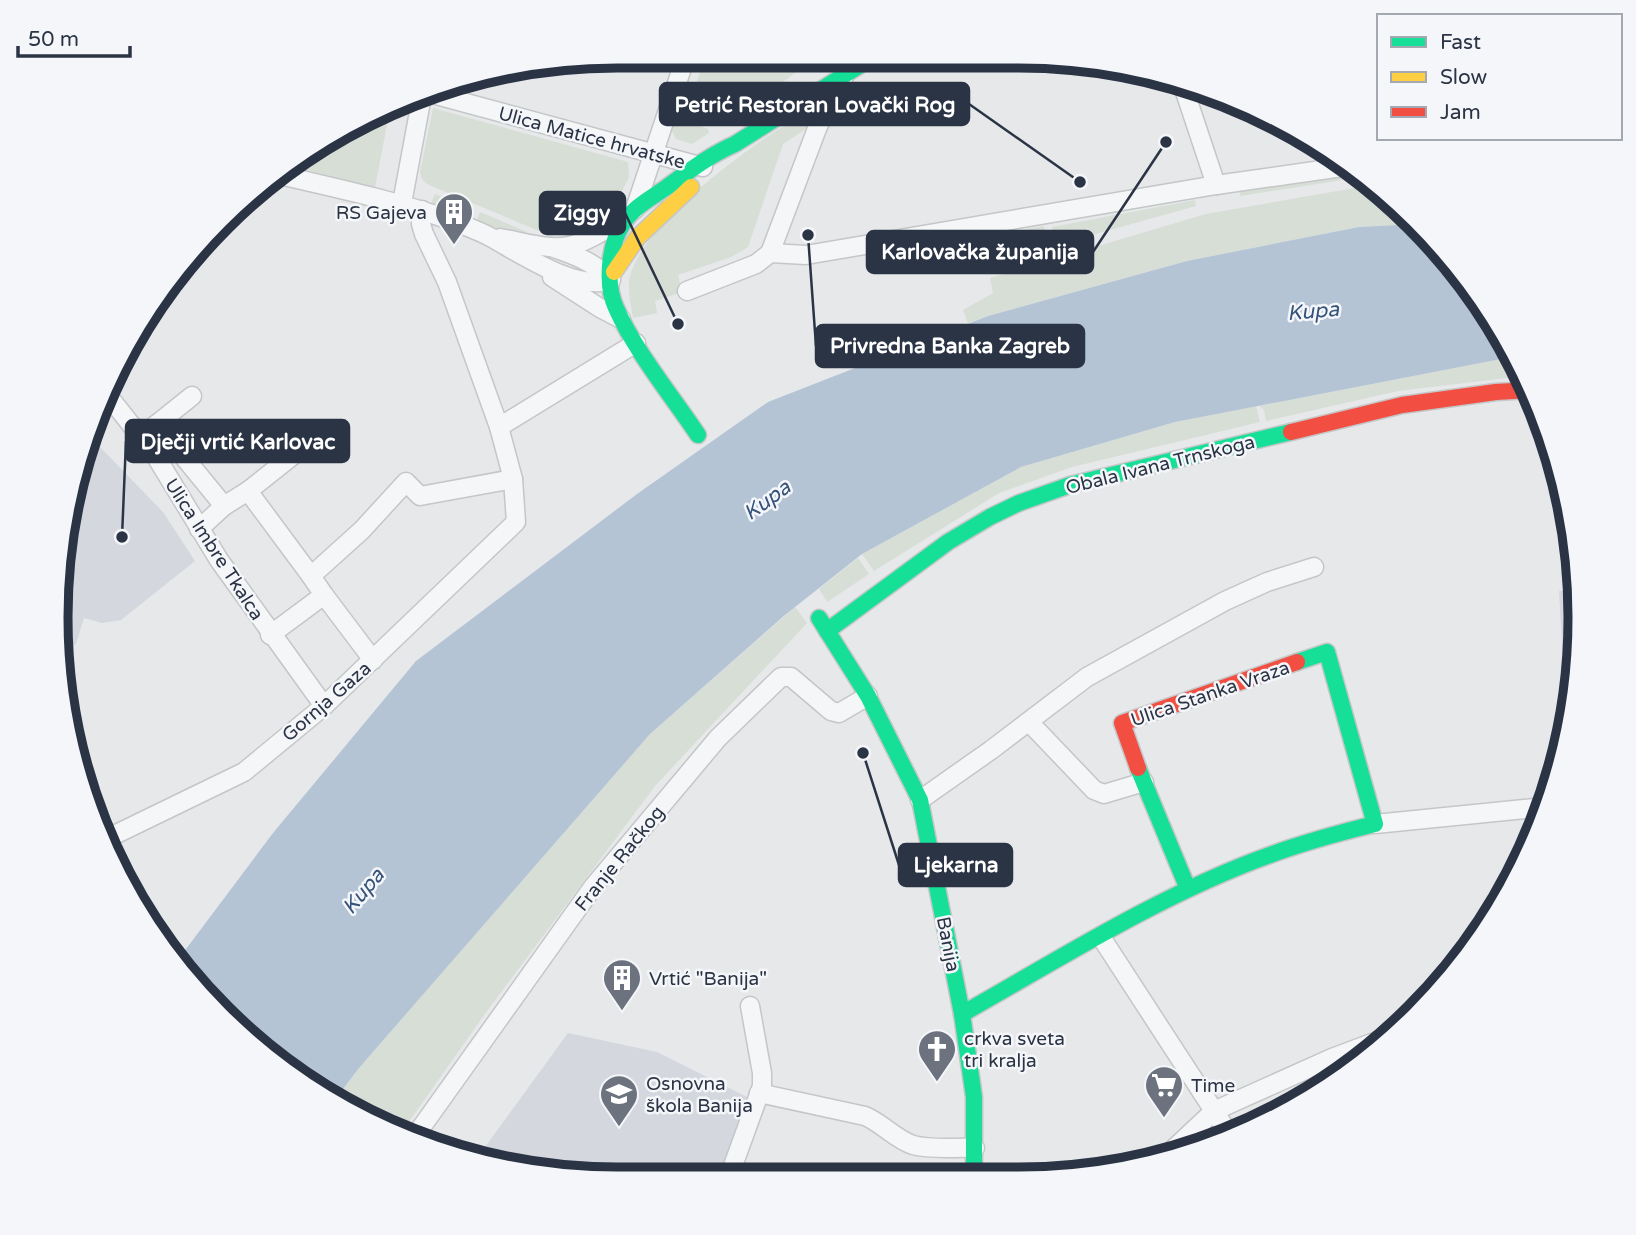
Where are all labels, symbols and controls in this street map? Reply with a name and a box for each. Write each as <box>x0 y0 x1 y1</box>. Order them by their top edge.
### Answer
scale bar <box>18 14 130 58</box>
legend <box>1377 14 1622 140</box>
text: 50 m <box>28 27 79 52</box>
text: Fast <box>1440 30 1481 55</box>
text: Slow <box>1440 65 1488 90</box>
callout: Petrić Restoran Lovački Rog <box>660 83 969 125</box>
text: Petrić Restoran Lovački Rog <box>674 93 956 118</box>
text: Jam <box>1440 100 1481 125</box>
street label: Ulica Matice hrvatske <box>496 102 688 174</box>
building icon: RS Gajeva <box>433 191 475 246</box>
callout: Ziggy <box>540 192 625 234</box>
text: Ziggy <box>554 201 611 226</box>
place label: RS Gajeva <box>336 202 427 224</box>
callout: Karlovačka županija <box>867 231 1093 273</box>
text: Karlovačka županija <box>881 240 1079 265</box>
water label: Kupa <box>1286 297 1341 326</box>
callout: Privredna Banka Zagreb <box>816 325 1084 367</box>
text: Privredna Banka Zagreb <box>830 334 1070 359</box>
callout: Dječji vrtić Karlovac <box>126 420 349 462</box>
text: Dječji vrtić Karlovac <box>141 430 335 455</box>
street label: Obala Ivana Trnskoga <box>1063 431 1257 499</box>
water label: Kupa <box>739 474 797 526</box>
street label: Ulica Imbre Tkalca <box>160 475 268 625</box>
street label: Ulica Stanka Vraza <box>1128 656 1293 731</box>
street label: Gornja Gaza <box>278 657 376 746</box>
street label: Franje Račkog <box>571 802 669 916</box>
callout: Ljekarna <box>899 844 1012 886</box>
text: Ljekarna <box>914 853 999 878</box>
water label: Kupa <box>337 862 390 919</box>
street label: Banija <box>932 915 964 974</box>
building icon: Vrtić "Banija" <box>601 957 643 1012</box>
place label: Vrtić "Banija" <box>649 968 767 990</box>
church icon: crkva sveta tri kralja <box>916 1028 958 1083</box>
place label: crkva sveta tri kralja <box>964 1028 1065 1072</box>
supermarket icon: Time <box>1143 1064 1185 1119</box>
school or university icon: Osnovna škola Banija <box>598 1073 640 1128</box>
place label: Osnovna škola Banija <box>646 1073 753 1117</box>
place label: Time <box>1191 1075 1235 1097</box>

